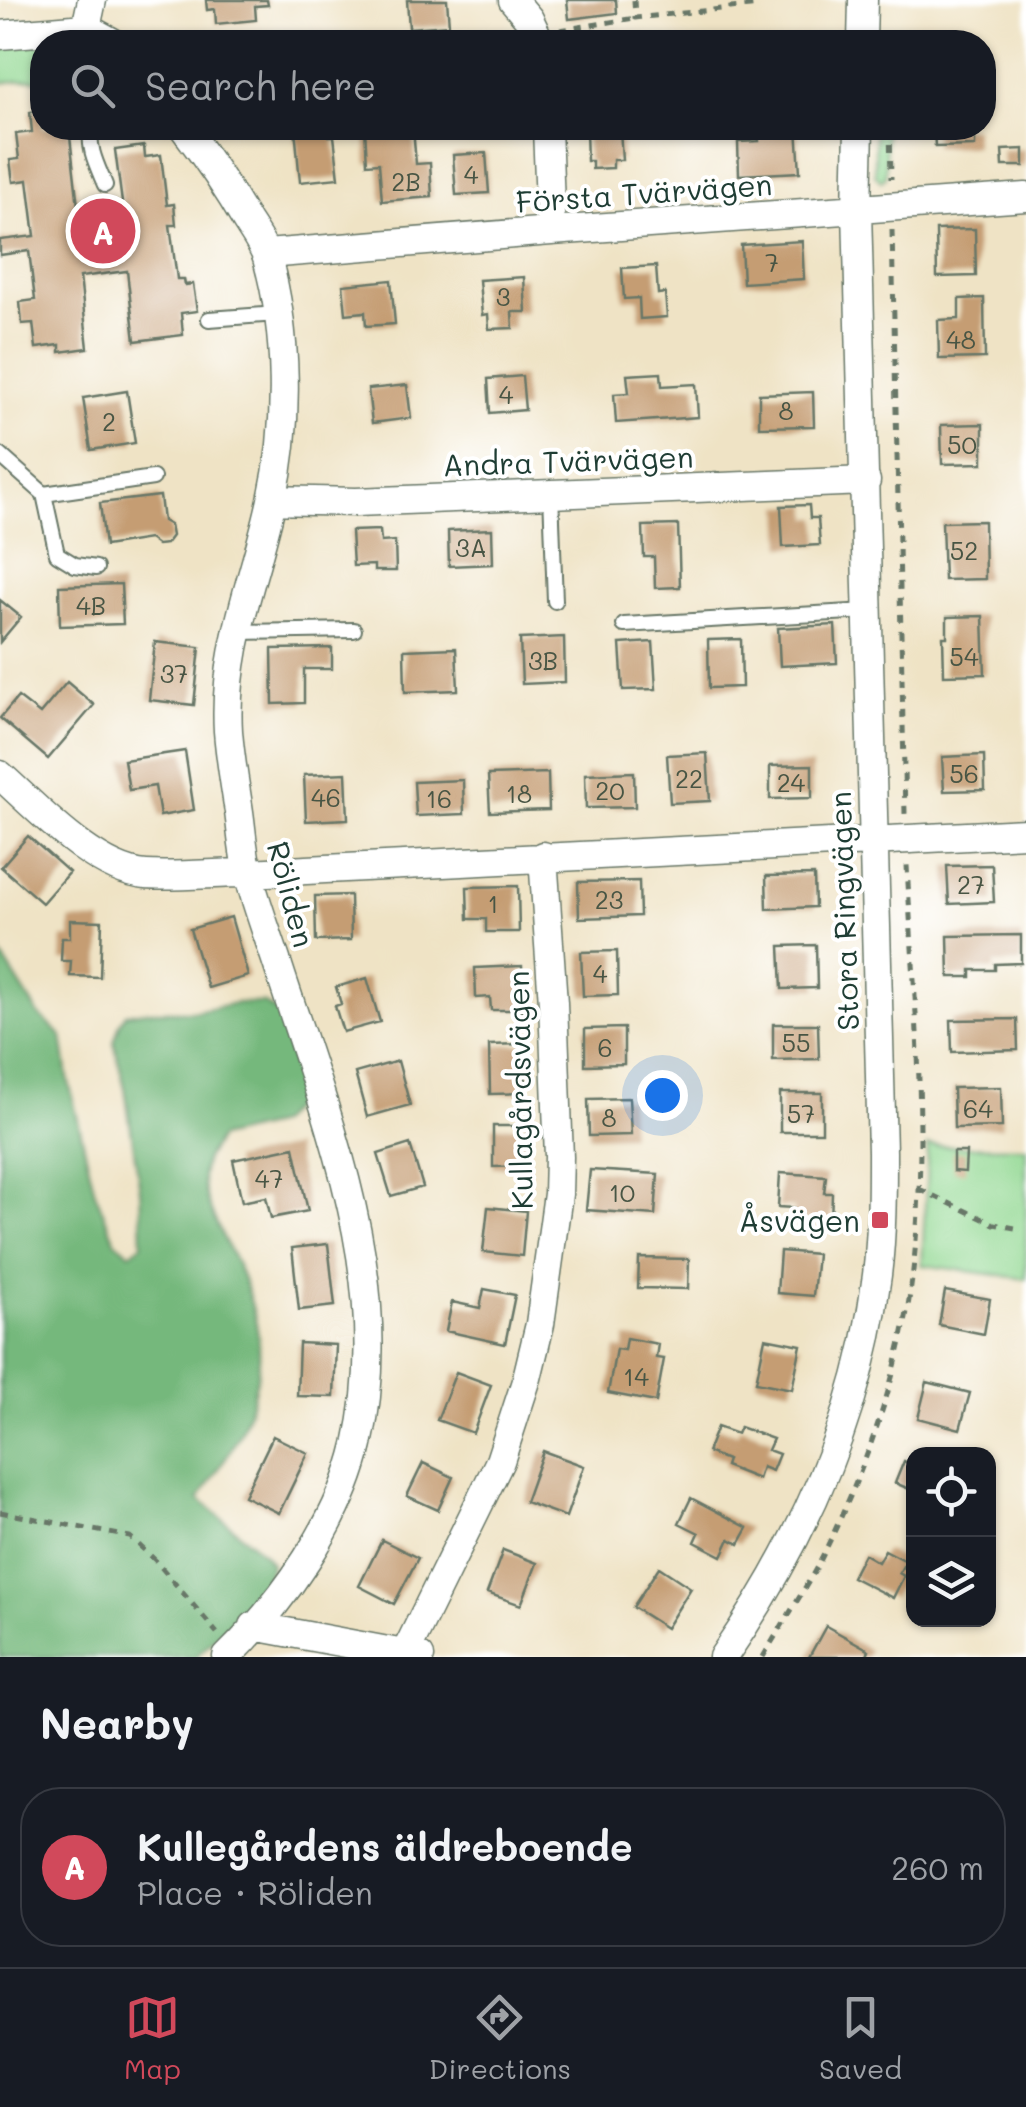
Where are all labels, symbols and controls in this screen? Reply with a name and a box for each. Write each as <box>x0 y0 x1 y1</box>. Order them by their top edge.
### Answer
search box <box>30 30 996 140</box>
icon: search <box>65 58 120 113</box>
text: Search here <box>145 60 376 110</box>
house number: 4 <box>464 158 479 190</box>
street label: Första Tvärvägen <box>515 163 773 221</box>
house number: 2B <box>391 165 421 197</box>
pin: A <box>70 194 136 268</box>
house number: 7 <box>765 246 779 278</box>
house number: 3 <box>496 280 510 312</box>
house number: 48 <box>946 323 976 355</box>
house number: 4 <box>499 378 514 410</box>
house number: 8 <box>778 394 794 426</box>
house number: 2 <box>102 405 116 437</box>
house number: 50 <box>947 428 977 460</box>
street label: Andra Tvärvägen <box>442 436 694 484</box>
house number: 3A <box>455 531 487 563</box>
house number: 52 <box>950 534 978 566</box>
house number: 4B <box>76 589 106 621</box>
house number: 54 <box>949 640 979 672</box>
house number: 3B <box>528 644 558 676</box>
house number: 37 <box>160 657 188 689</box>
house number: 56 <box>949 757 979 789</box>
house number: 22 <box>675 762 703 794</box>
house number: 24 <box>777 766 806 798</box>
house number: 20 <box>595 774 625 806</box>
house number: 18 <box>506 777 532 809</box>
house number: 46 <box>311 781 341 813</box>
house number: 16 <box>426 782 452 814</box>
street label: Stora Ringvägen <box>819 791 867 1031</box>
street label: Röliden <box>259 837 325 951</box>
house number: 27 <box>957 868 985 900</box>
house number: 23 <box>595 883 623 915</box>
house number: 1 <box>487 887 499 919</box>
house number: 4 <box>593 957 608 989</box>
street label: Kullagårdsvägen <box>497 970 541 1210</box>
house number: 55 <box>781 1026 811 1058</box>
house number: 6 <box>597 1031 613 1063</box>
your location <box>637 1070 688 1121</box>
house number: 64 <box>963 1092 993 1124</box>
house number: 57 <box>787 1097 815 1129</box>
house number: 8 <box>601 1101 617 1133</box>
house number: 47 <box>255 1162 283 1194</box>
house number: 10 <box>609 1176 635 1208</box>
place label: Åsvägen <box>739 1200 860 1240</box>
marker: Åsvägen <box>869 1209 891 1231</box>
house number: 14 <box>623 1360 649 1392</box>
map controls <box>906 1447 996 1627</box>
button: locate <box>906 1447 996 1537</box>
button: layers <box>906 1537 996 1627</box>
text: Nearby <box>40 1695 194 1750</box>
text: Kullegårdens äldreboende <box>137 1821 633 1871</box>
text: A <box>63 1846 86 1888</box>
text: 260 m <box>891 1846 984 1888</box>
text: Place · Röliden <box>137 1871 373 1913</box>
tab: Map <box>124 1990 181 2086</box>
tab: Directions <box>429 1990 571 2086</box>
tab: Saved <box>819 1990 902 2086</box>

